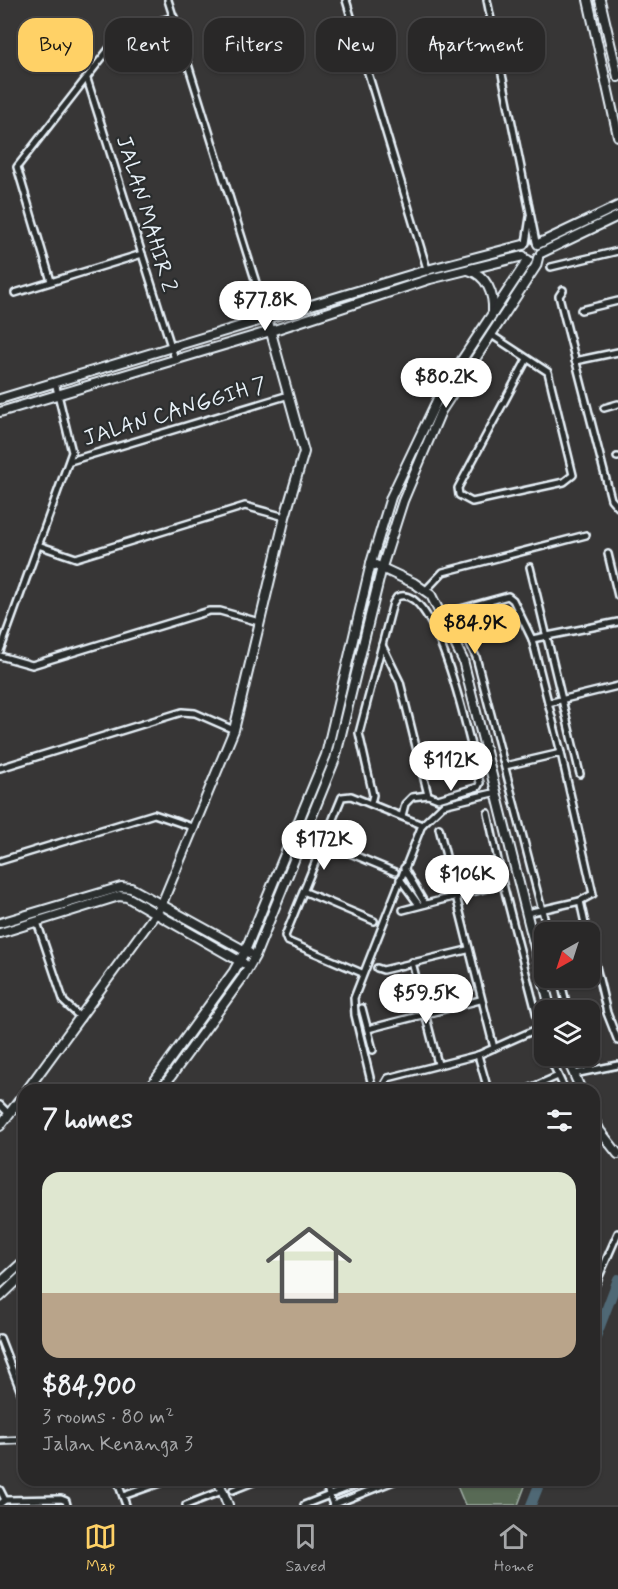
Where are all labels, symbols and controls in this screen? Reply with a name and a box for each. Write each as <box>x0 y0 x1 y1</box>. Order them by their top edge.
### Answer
chip: Buy <box>18 18 93 72</box>
chip: Rent <box>105 18 192 72</box>
chip: Filters <box>204 18 304 72</box>
chip: New <box>316 18 396 72</box>
chip: Apartment <box>408 18 545 72</box>
street label: JALAN MAHIR 2 <box>109 133 183 296</box>
pin: $77.8K <box>216 281 314 332</box>
text: $77.8K <box>233 287 297 314</box>
pin: $80.2K <box>397 358 495 409</box>
text: $80.2K <box>415 364 477 391</box>
street label: JALAN CANGGIH 7 <box>80 371 270 453</box>
pin: $84.9K <box>426 604 524 655</box>
text: $84.9K <box>443 610 507 637</box>
pin: $112K <box>409 741 493 792</box>
text: $112K <box>423 747 479 774</box>
pin: $172K <box>282 820 366 871</box>
text: $172K <box>296 826 352 853</box>
pin: $106K <box>425 855 509 906</box>
text: $106K <box>439 861 495 888</box>
north arrow <box>534 922 600 988</box>
map controls <box>534 922 600 1066</box>
pin: $59.5K <box>377 974 475 1025</box>
text: $59.5K <box>393 980 459 1007</box>
button: layers <box>534 1000 600 1066</box>
text: 7 homes <box>42 1103 133 1137</box>
icon: filters <box>543 1104 576 1137</box>
icon: home <box>255 1211 363 1319</box>
text: $84,900 <box>42 1370 136 1404</box>
text: 3 rooms · 80 m² <box>42 1404 174 1431</box>
text: Jalan Kenanga 3 <box>42 1431 193 1458</box>
tab: Map <box>84 1520 117 1577</box>
tab: Saved <box>285 1520 326 1577</box>
tab: Home <box>494 1520 534 1577</box>

